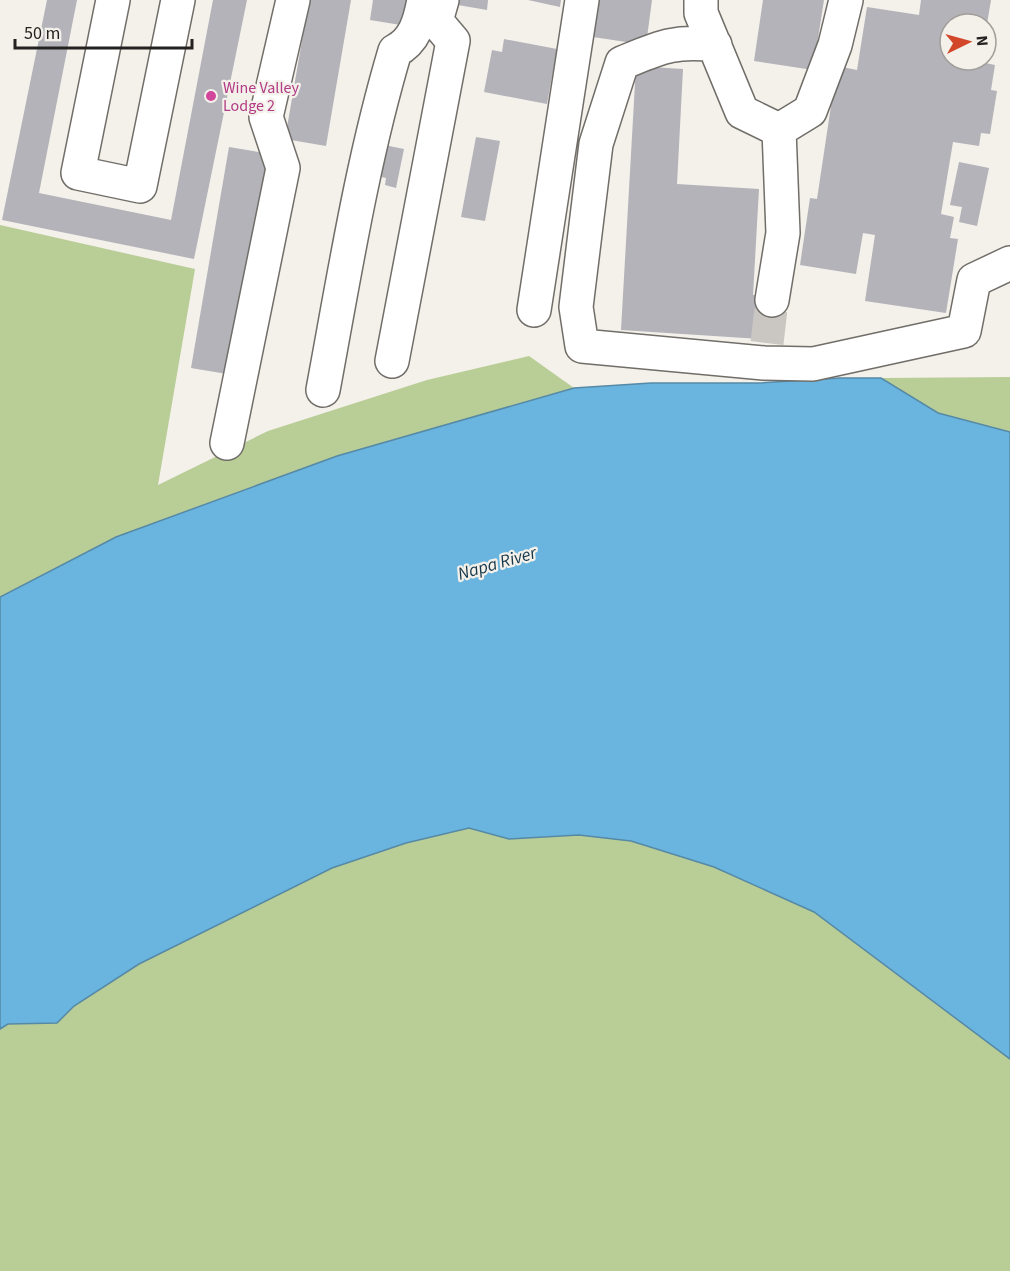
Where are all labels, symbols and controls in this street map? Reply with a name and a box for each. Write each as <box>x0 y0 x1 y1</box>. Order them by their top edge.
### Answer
scale bar <box>15 12 192 50</box>
north arrow <box>938 12 998 72</box>
text: 50 m <box>24 21 60 46</box>
text: N <box>971 35 993 47</box>
place label: Wine Valley Lodge 2 <box>223 77 300 117</box>
marker: Wine Valley Lodge 2 <box>204 89 218 103</box>
water label: Napa River <box>455 540 540 587</box>

